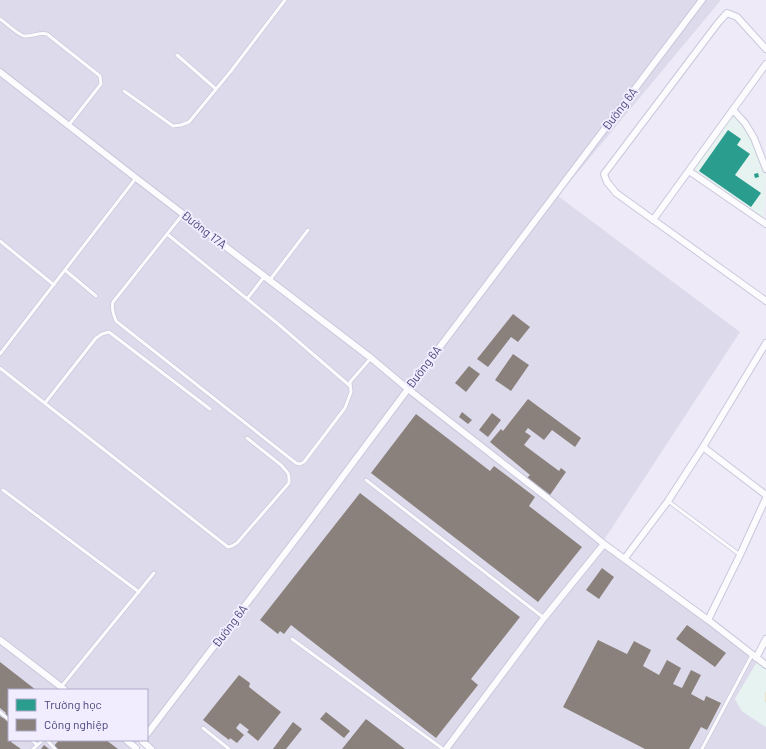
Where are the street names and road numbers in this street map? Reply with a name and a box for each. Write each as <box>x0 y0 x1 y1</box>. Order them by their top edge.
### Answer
street label: Đường 6A <box>599 84 640 132</box>
street label: Đường 17A <box>179 207 230 251</box>
street label: Đường 6A <box>403 342 444 390</box>
street label: Đường 6A <box>209 601 250 649</box>

